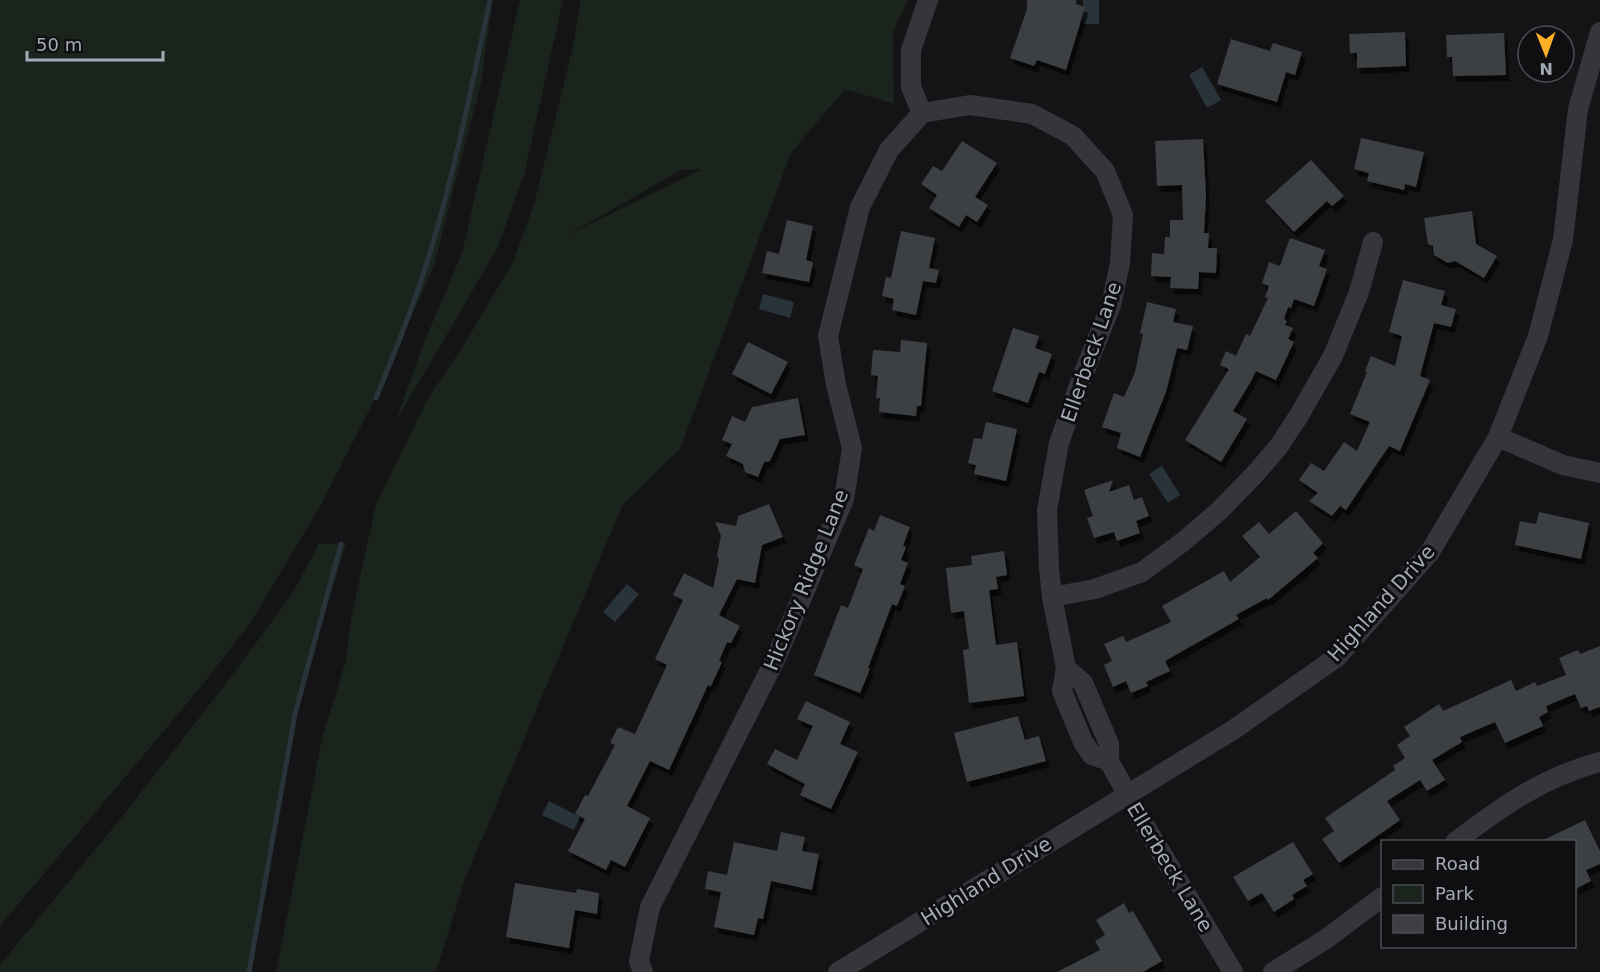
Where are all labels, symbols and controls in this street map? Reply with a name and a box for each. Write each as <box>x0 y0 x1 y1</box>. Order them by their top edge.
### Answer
scale bar <box>27 24 164 62</box>
north arrow <box>1516 24 1576 84</box>
text: 50 m <box>36 34 82 55</box>
text: N <box>1539 59 1553 78</box>
street label: Ellerbeck Lane <box>1056 279 1126 425</box>
street label: Hickory Ridge Lane <box>759 486 853 674</box>
street label: Highland Drive <box>1322 540 1440 666</box>
street label: Ellerbeck Lane <box>1122 798 1218 936</box>
street label: Highland Drive <box>917 831 1055 931</box>
legend <box>1381 840 1576 948</box>
text: Road <box>1435 853 1480 874</box>
text: Park <box>1435 883 1474 904</box>
text: Building <box>1435 913 1508 934</box>

